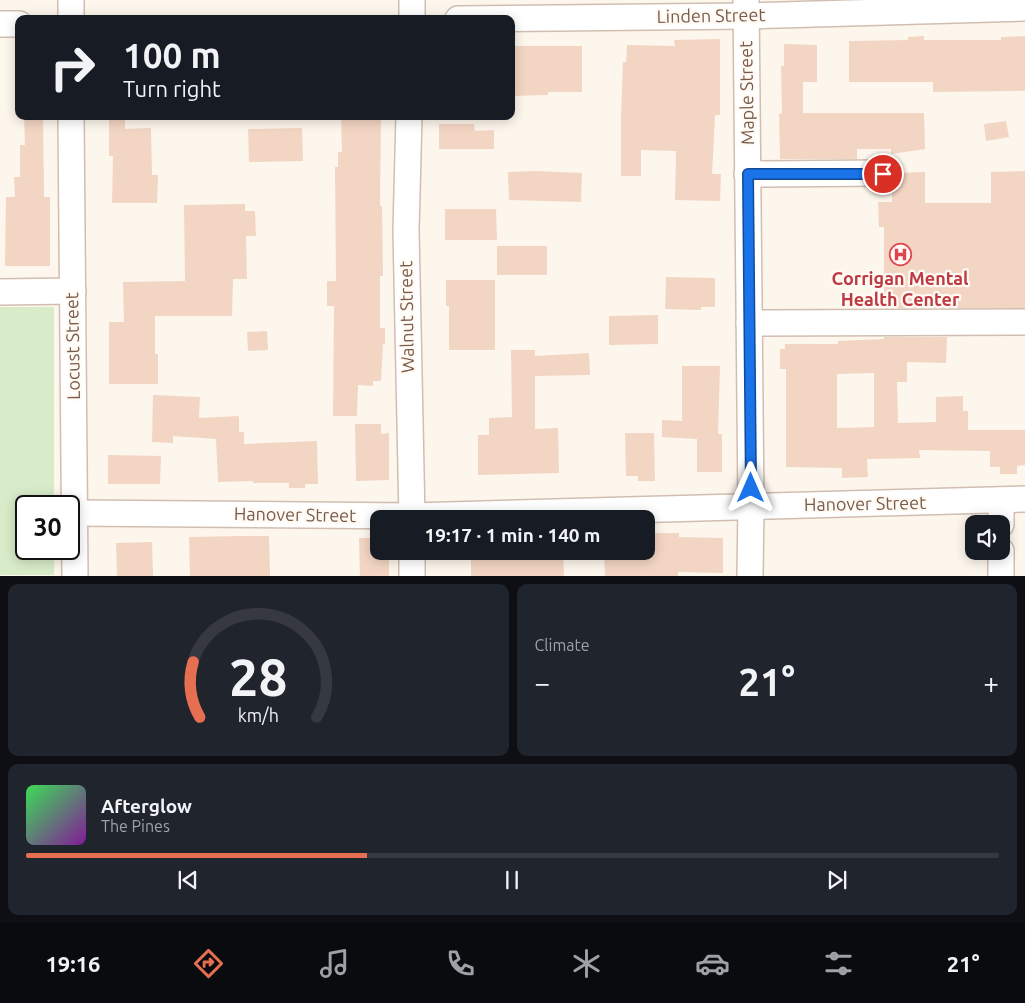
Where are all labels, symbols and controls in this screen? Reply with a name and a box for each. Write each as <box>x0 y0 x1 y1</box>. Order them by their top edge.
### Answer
street label: Linden Street <box>656 4 766 26</box>
icon: right <box>40 35 105 100</box>
text: 100 m <box>123 35 221 75</box>
street label: Maple Street <box>735 41 757 145</box>
text: Turn right <box>123 76 221 101</box>
pin <box>862 153 904 195</box>
icon: arrive <box>869 160 897 188</box>
hospital icon: Corrigan Mental Health Center <box>888 242 912 266</box>
street label: Walnut Street <box>395 261 417 373</box>
place label: Corrigan Mental Health Center <box>832 268 969 309</box>
street label: Locust Street <box>61 292 83 400</box>
position arrow <box>724 461 776 513</box>
street label: Hanover Street <box>804 492 926 514</box>
speed limit sign: 30 <box>15 495 80 560</box>
street label: Hanover Street <box>234 503 356 525</box>
map controls <box>965 515 1010 560</box>
button: sound <box>965 515 1010 560</box>
text: 19:17 · 1 min · 140 m <box>425 524 600 546</box>
text: Climate <box>535 636 590 654</box>
text: 28 <box>229 648 288 706</box>
text: 21° <box>739 661 795 703</box>
text: − <box>535 667 550 698</box>
text: + <box>983 667 999 698</box>
text: km/h <box>238 705 279 725</box>
text: Afterglow <box>101 795 192 817</box>
text: The Pines <box>101 817 170 835</box>
icon: previous <box>174 866 202 894</box>
icon: pause <box>498 866 526 894</box>
icon: next <box>823 866 851 894</box>
icon: directions <box>191 946 226 981</box>
icon: music <box>317 946 352 981</box>
icon: phone <box>443 946 478 981</box>
icon: climate <box>569 946 604 981</box>
icon: car <box>695 946 730 981</box>
icon: filters <box>821 946 856 981</box>
text: 19:16 <box>45 951 101 976</box>
text: 21° <box>947 951 979 976</box>

